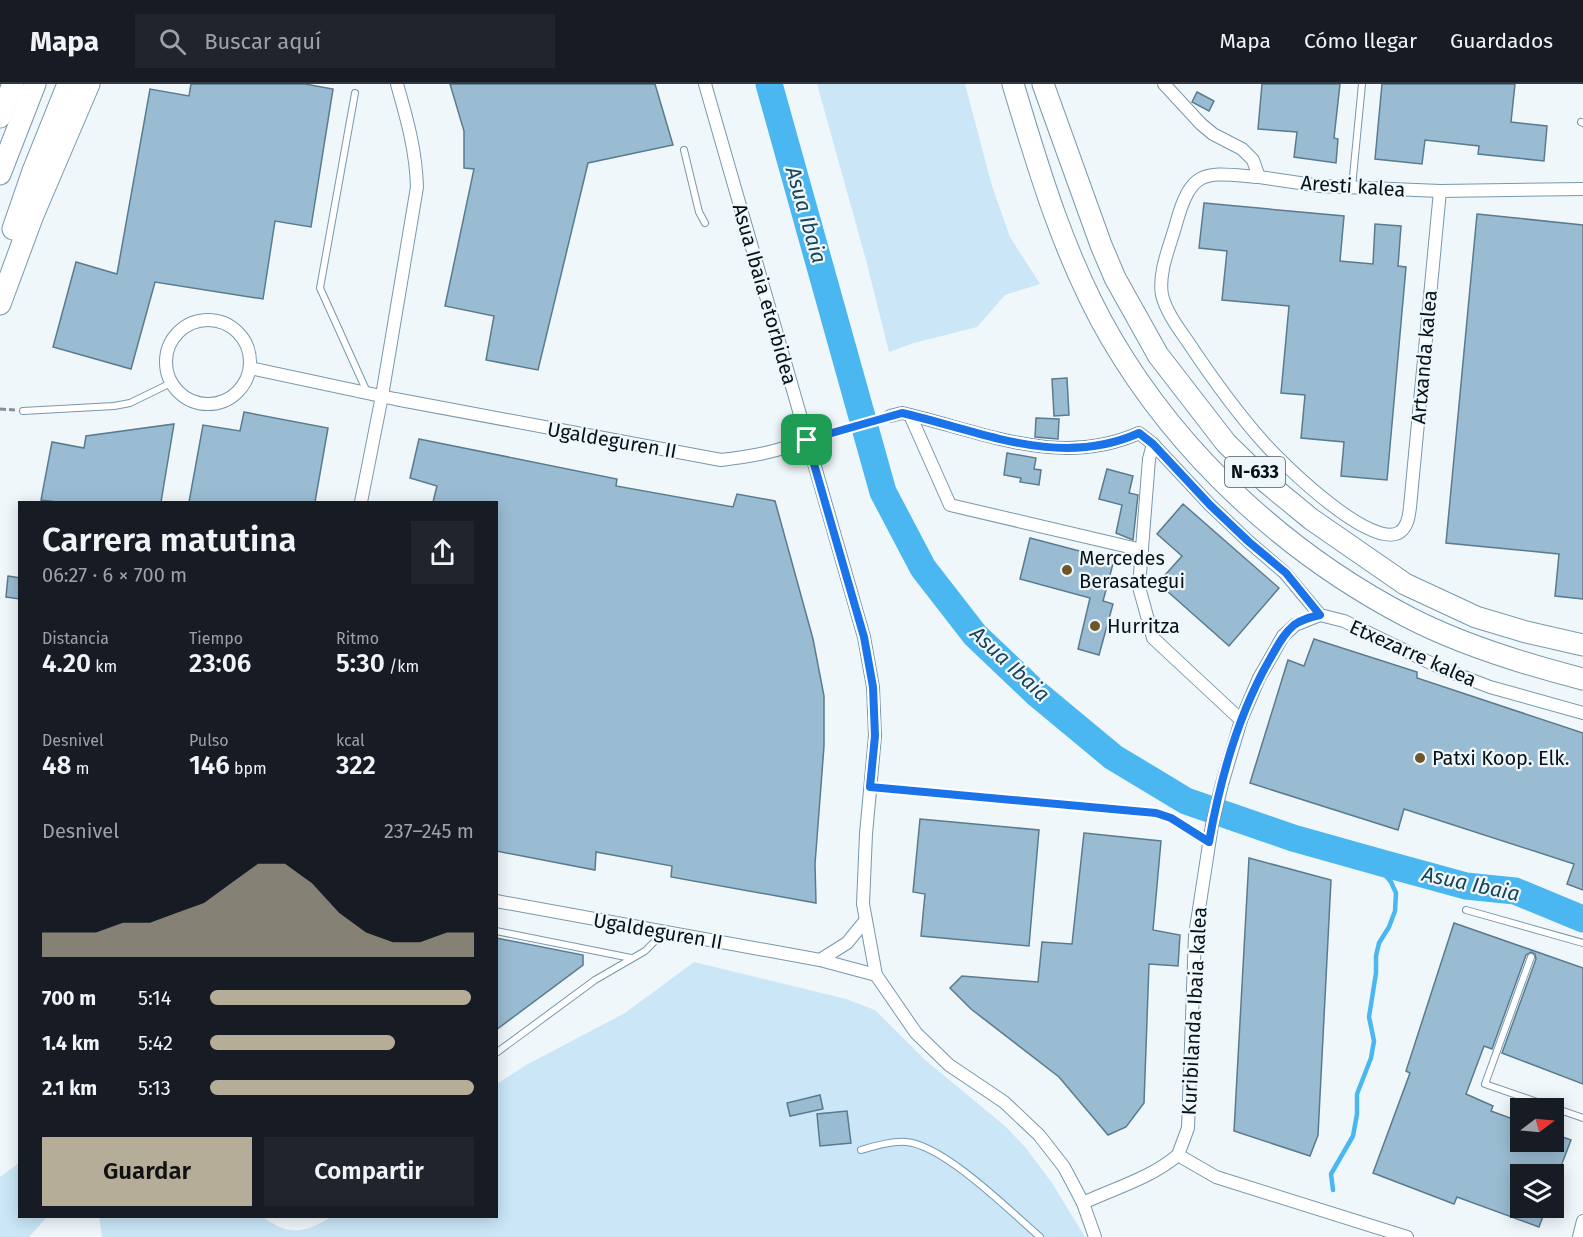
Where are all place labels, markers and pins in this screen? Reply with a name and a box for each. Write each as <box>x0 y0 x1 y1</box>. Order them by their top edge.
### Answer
pin <box>781 414 832 465</box>
place label: Mercedes Berasategui <box>1079 546 1185 593</box>
marker: Mercedes Berasategui <box>1060 563 1074 577</box>
place label: Hurritza <box>1107 614 1180 638</box>
marker: Hurritza <box>1088 619 1102 633</box>
place label: Patxi Koop. Elk. <box>1432 746 1569 770</box>
marker: Patxi Koop. Elk. <box>1413 751 1427 765</box>

